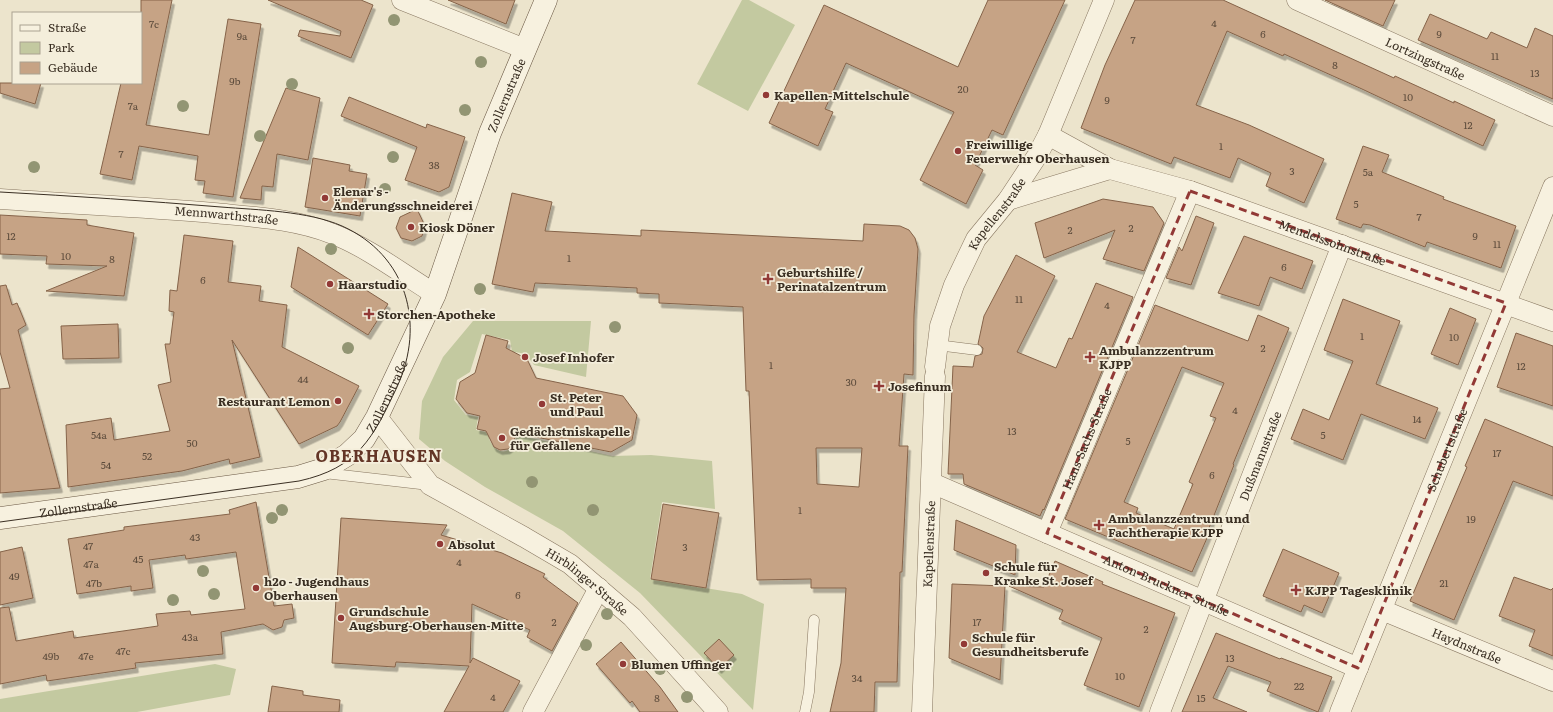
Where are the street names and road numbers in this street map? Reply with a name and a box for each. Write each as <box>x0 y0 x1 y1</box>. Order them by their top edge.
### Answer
street label: Lortzingstraße <box>1383 32 1468 84</box>
street label: Zollernstraße <box>482 55 530 135</box>
street label: Kapellenstraße <box>963 174 1030 253</box>
street label: Mennwarthstraße <box>174 201 280 229</box>
street label: Mendelssohnstraße <box>1276 215 1389 270</box>
street label: Zollernstraße <box>361 357 412 436</box>
street label: Hans-Sachs-Straße <box>1057 385 1116 492</box>
street label: Schubertstraße <box>1421 405 1471 494</box>
street label: Dußmannstraße <box>1234 408 1285 503</box>
street label: Zollernstraße <box>38 493 118 522</box>
street label: Kapellenstraße <box>918 500 939 588</box>
street label: Hirblinger Straße <box>542 543 633 619</box>
street label: Anton-Bruckner-Straße <box>1101 550 1233 620</box>
street label: Haydnstraße <box>1429 623 1505 668</box>

